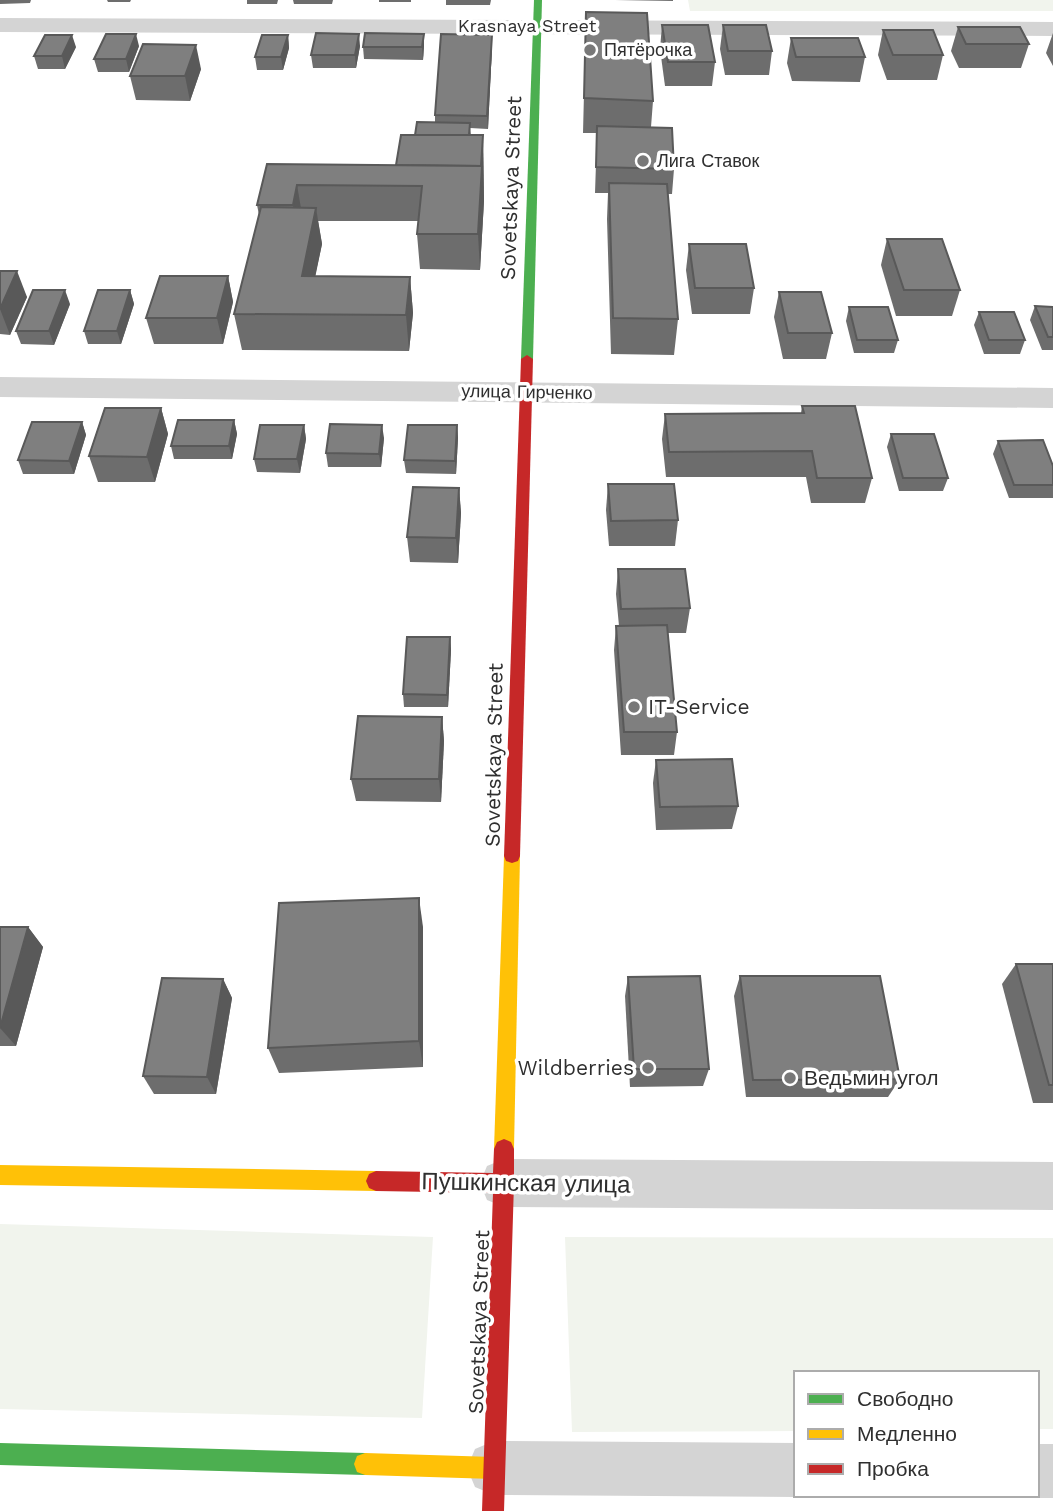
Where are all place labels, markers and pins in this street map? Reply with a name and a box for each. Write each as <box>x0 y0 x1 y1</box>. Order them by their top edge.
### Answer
place label: Пятёрочка <box>604 39 693 60</box>
marker: Пятёрочка <box>582 42 598 58</box>
place label: Лига Ставок <box>657 150 760 171</box>
marker: Лига Ставок <box>635 153 651 169</box>
place label: IT-Service <box>648 694 750 719</box>
marker: IT-Service <box>626 699 642 715</box>
place label: Wildberries <box>517 1055 634 1080</box>
marker: Wildberries <box>640 1060 656 1076</box>
place label: Ведьмин угол <box>804 1065 939 1090</box>
marker: Ведьмин угол <box>782 1070 798 1086</box>

